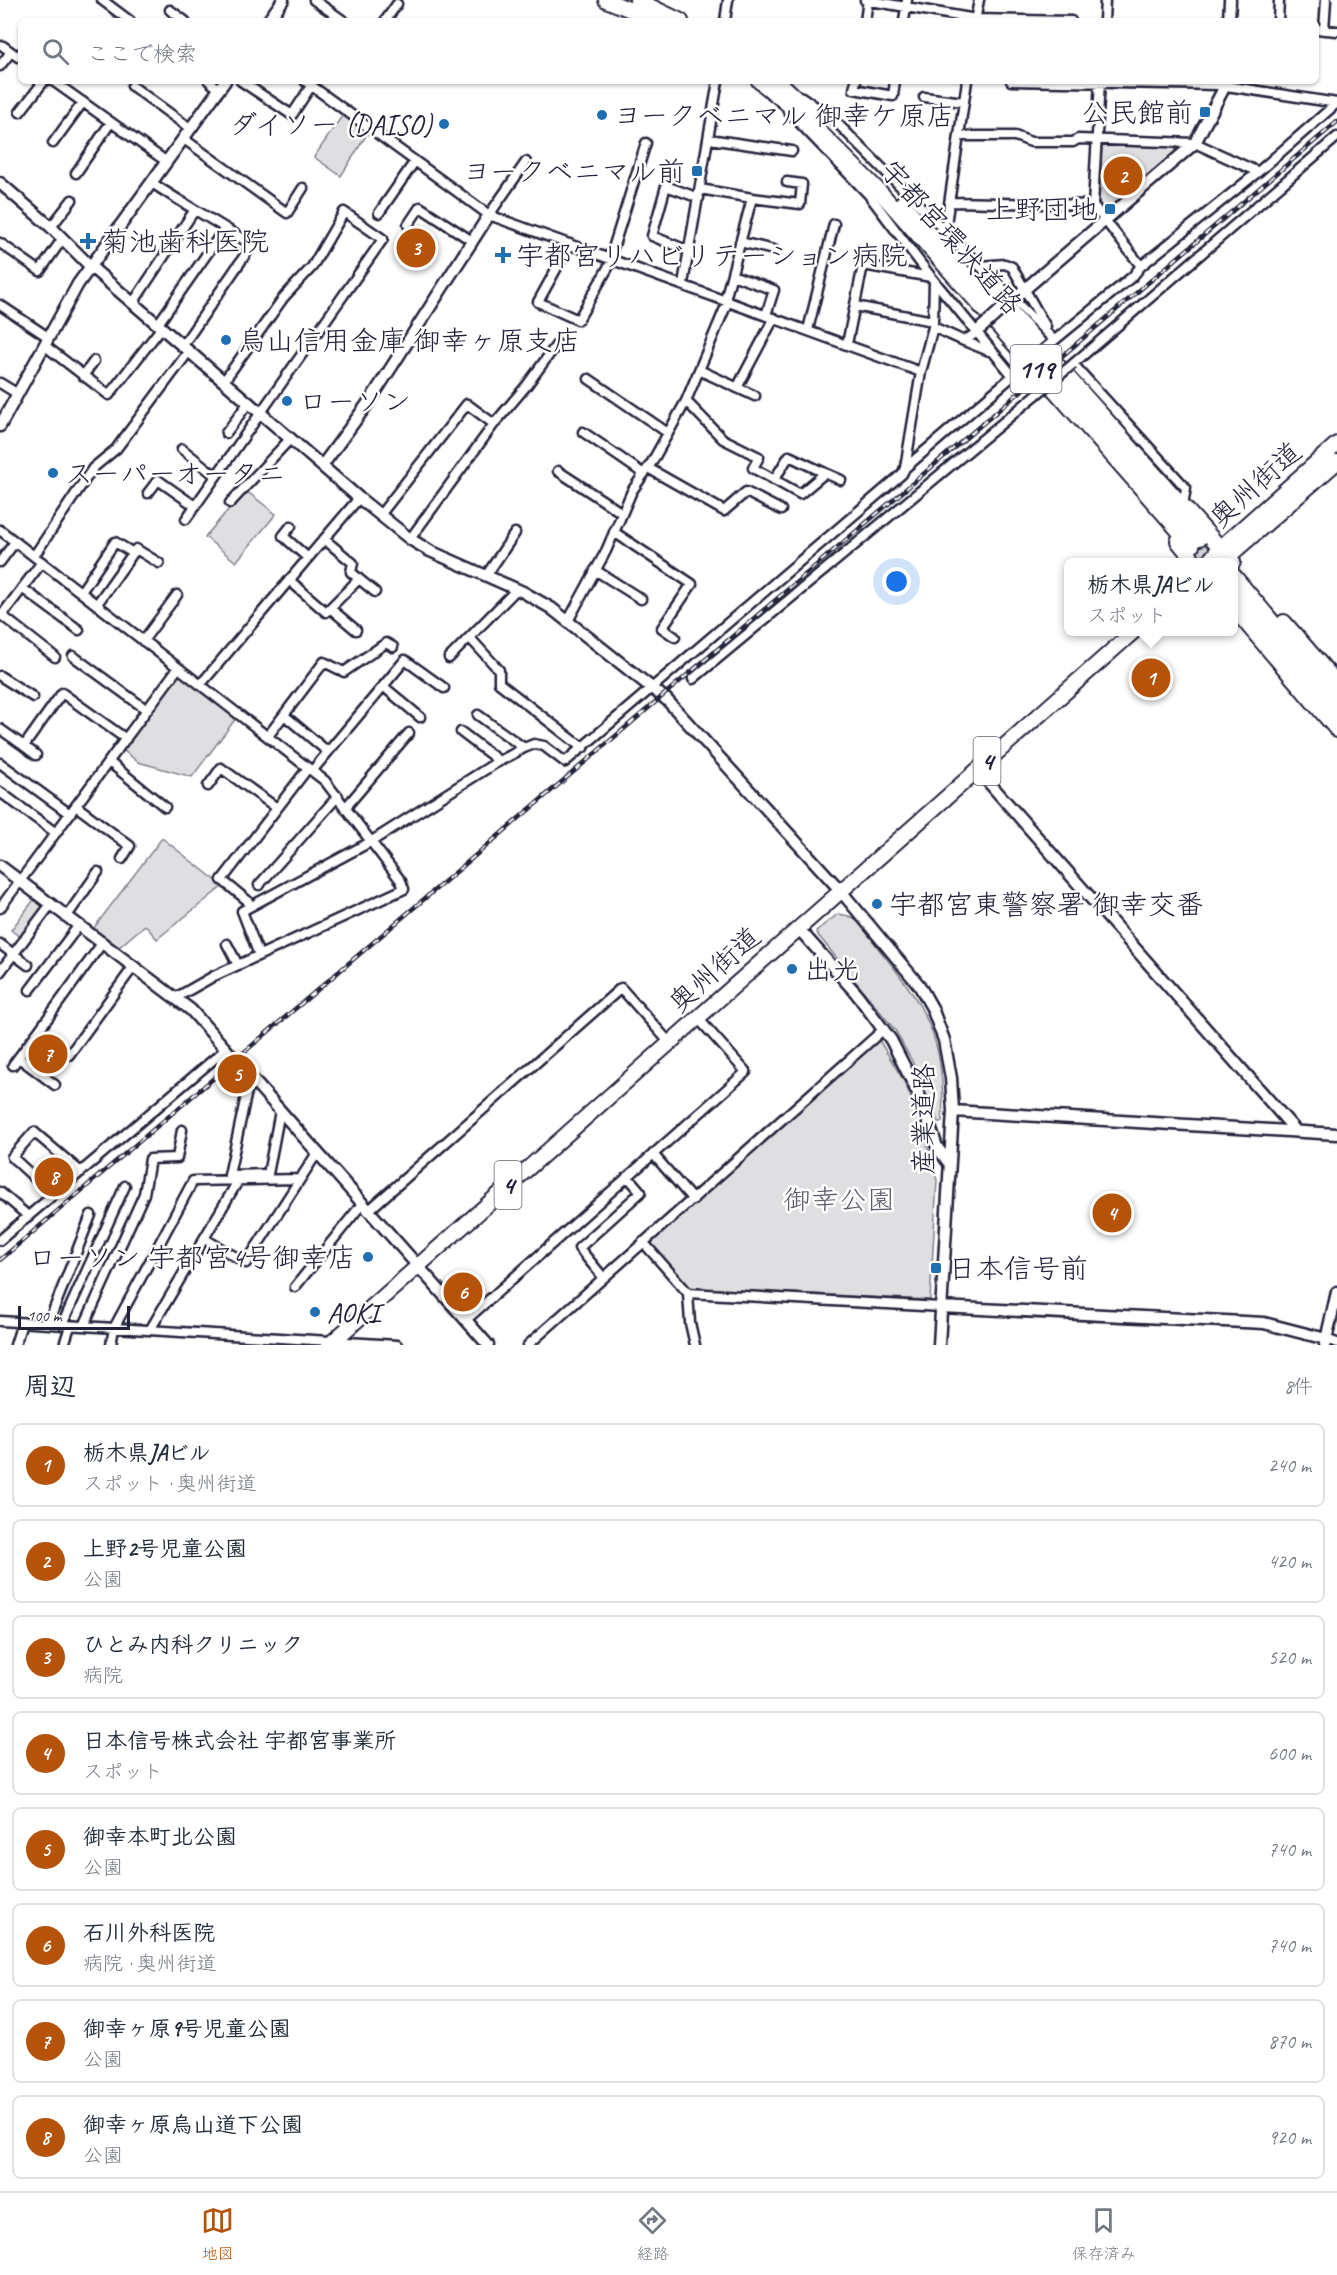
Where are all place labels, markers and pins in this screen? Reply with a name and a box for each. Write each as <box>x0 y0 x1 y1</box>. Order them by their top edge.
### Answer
place label: 公民館前 <box>1081 95 1193 130</box>
place label: ヨークベニマル 御幸ケ原店 <box>614 98 955 133</box>
marker: 公民館前 <box>1198 105 1212 119</box>
place label: ダイソー (DAISO) <box>229 107 434 142</box>
marker: ヨークベニマル 御幸ケ原店 <box>595 108 609 122</box>
marker: ダイソー (DAISO) <box>437 117 451 131</box>
place label: ヨークベニマル前 <box>463 154 685 189</box>
pin: 2 <box>1104 154 1142 198</box>
marker: ヨークベニマル前 <box>690 164 704 178</box>
place label: 上野団地 <box>986 192 1098 227</box>
marker: 上野団地 <box>1103 202 1117 216</box>
place label: 菊池歯科医院 <box>101 224 269 259</box>
pin: 3 <box>396 226 436 270</box>
marker: 菊池歯科医院 <box>79 232 97 250</box>
place label: 宇都宮リハビリテーション病院 <box>516 238 907 273</box>
marker: 宇都宮リハビリテーション病院 <box>494 246 512 264</box>
place label: 烏山信用金庫 御幸ヶ原支店 <box>238 323 581 358</box>
marker: 烏山信用金庫 御幸ヶ原支店 <box>219 333 233 347</box>
place label: ローソン <box>299 384 411 419</box>
marker: ローソン <box>280 394 294 408</box>
place label: スーパーオータニ <box>65 456 286 491</box>
marker: スーパーオータニ <box>46 466 60 480</box>
pin: 1 <box>1132 656 1170 700</box>
place label: 宇都宮東警察署 御幸交番 <box>889 887 1204 922</box>
marker: 宇都宮東警察署 御幸交番 <box>870 897 884 911</box>
place label: 出光 <box>804 952 860 987</box>
marker: 出光 <box>785 962 799 976</box>
pin: 7 <box>28 1032 68 1076</box>
pin: 5 <box>218 1052 256 1096</box>
pin: 8 <box>34 1154 74 1200</box>
pin: 4 <box>1092 1190 1132 1236</box>
place label: ローソン 宇都宮4号御幸店 <box>29 1240 356 1275</box>
marker: ローソン 宇都宮4号御幸店 <box>361 1250 375 1264</box>
place label: 日本信号前 <box>948 1251 1088 1286</box>
marker: 日本信号前 <box>929 1261 943 1275</box>
pin: 6 <box>444 1270 482 1314</box>
place label: AOKI <box>327 1295 386 1330</box>
marker: AOKI <box>308 1305 322 1319</box>

